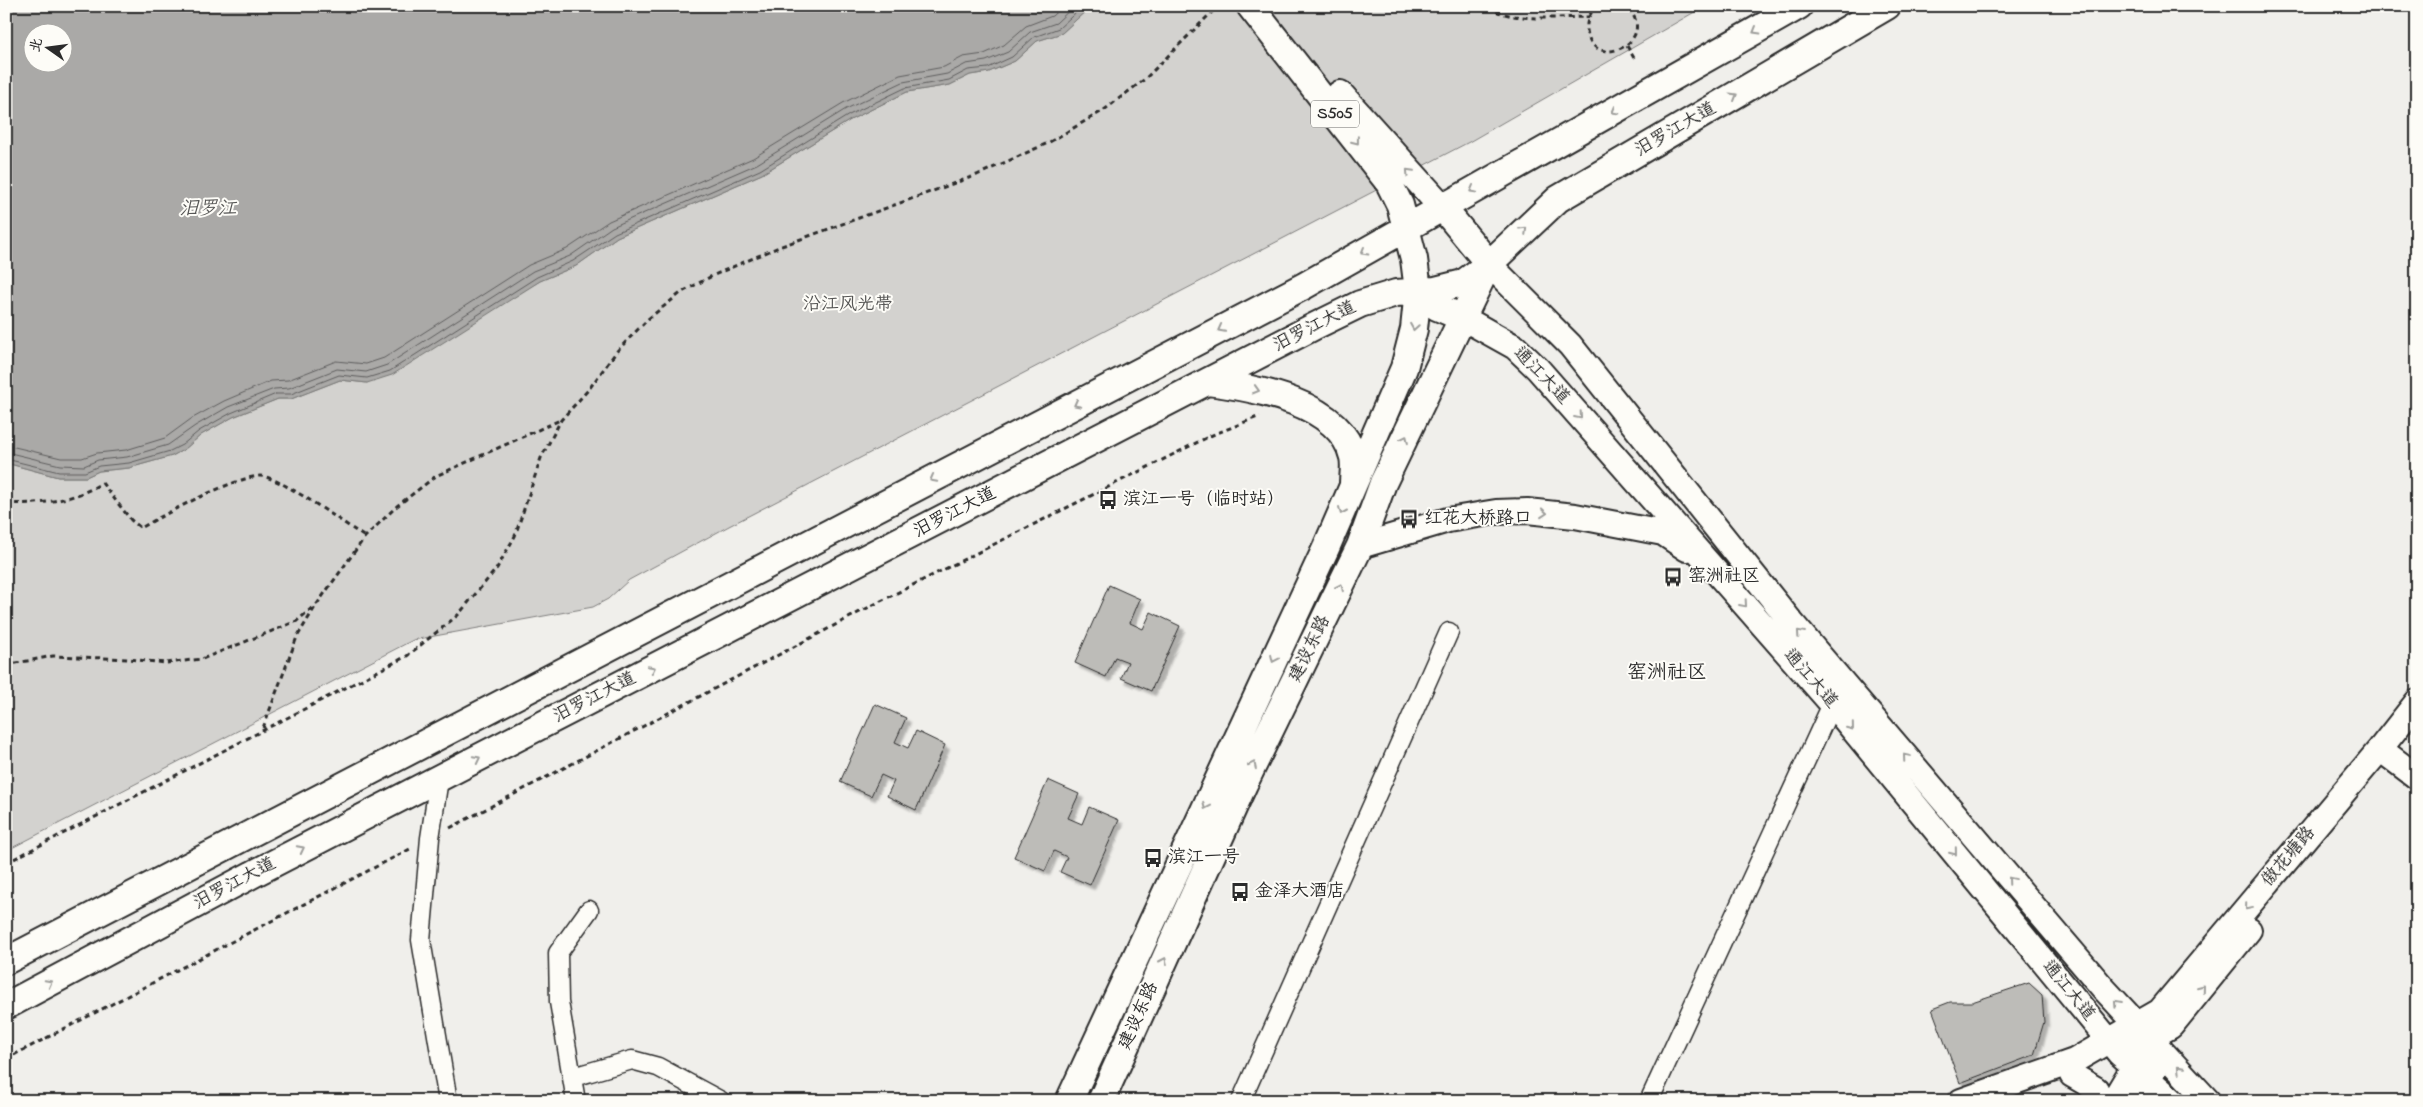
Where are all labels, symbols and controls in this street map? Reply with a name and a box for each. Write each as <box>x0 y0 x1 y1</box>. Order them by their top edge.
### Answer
north arrow <box>22 22 72 72</box>
one-way arrow <box>1753 24 1762 34</box>
text: 北 <box>25 36 49 55</box>
one-way arrow <box>1729 92 1738 102</box>
street label: 汨罗江大道 <box>1631 96 1721 164</box>
road number: S505 <box>1311 100 1359 128</box>
one-way arrow <box>1611 105 1620 115</box>
one-way arrow <box>1350 135 1359 145</box>
one-way arrow <box>1406 168 1415 177</box>
one-way arrow <box>1469 184 1478 194</box>
water label: 汨罗江 <box>179 196 237 223</box>
one-way arrow <box>1518 227 1527 236</box>
one-way arrow <box>1360 245 1369 255</box>
park label: 沿江风光带 <box>803 292 893 318</box>
street label: 汨罗江大道 <box>1269 295 1361 359</box>
one-way arrow <box>1217 323 1226 333</box>
one-way arrow <box>1409 323 1419 332</box>
street label: 通江大道 <box>1507 341 1575 411</box>
one-way arrow <box>1251 384 1260 394</box>
one-way arrow <box>1073 398 1082 408</box>
one-way arrow <box>1574 410 1582 419</box>
one-way arrow <box>1399 435 1409 444</box>
one-way arrow <box>929 473 938 483</box>
street label: 汨罗江大道 <box>909 481 1001 545</box>
place label: 滨江一号（临时站） <box>1123 487 1285 513</box>
bus stop icon: 滨江一号（临时站） <box>1097 489 1119 511</box>
one-way arrow <box>1338 506 1349 515</box>
place label: 红花大桥路口 <box>1424 506 1532 532</box>
one-way arrow <box>1541 507 1549 518</box>
bus stop icon: 红花大桥路口 <box>1398 508 1420 530</box>
place label: 窑洲社区 <box>1688 564 1760 590</box>
bus stop icon: 窑洲社区 <box>1662 566 1684 588</box>
one-way arrow <box>1334 583 1344 592</box>
one-way arrow <box>1738 598 1747 607</box>
street label: 建设东路 <box>1283 611 1337 687</box>
one-way arrow <box>1797 630 1806 639</box>
street label: 通江大道 <box>1777 643 1843 715</box>
one-way arrow <box>1270 654 1281 663</box>
district label: 窑洲社区 <box>1627 659 1707 688</box>
one-way arrow <box>647 665 656 675</box>
street label: 汨罗江大道 <box>549 666 641 730</box>
one-way arrow <box>1845 721 1854 730</box>
one-way arrow <box>1903 753 1912 762</box>
one-way arrow <box>471 755 480 765</box>
one-way arrow <box>1247 761 1258 770</box>
one-way arrow <box>1202 801 1212 810</box>
street label: 傲花塘路 <box>2256 821 2322 893</box>
one-way arrow <box>296 845 305 855</box>
place label: 滨江一号 <box>1168 845 1240 871</box>
one-way arrow <box>1948 846 1956 855</box>
bus stop icon: 滨江一号 <box>1142 847 1164 869</box>
street label: 汨罗江大道 <box>189 851 281 917</box>
one-way arrow <box>2008 877 2017 886</box>
place label: 金泽大酒店 <box>1255 879 1345 905</box>
bus stop icon: 金泽大酒店 <box>1229 881 1251 903</box>
one-way arrow <box>2245 901 2254 910</box>
street label: 通江大道 <box>2035 955 2101 1027</box>
one-way arrow <box>1158 957 1169 966</box>
street label: 建设东路 <box>1112 978 1166 1054</box>
one-way arrow <box>44 979 53 989</box>
one-way arrow <box>2197 985 2205 994</box>
one-way arrow <box>2114 1000 2123 1009</box>
one-way arrow <box>2177 1066 2186 1075</box>

